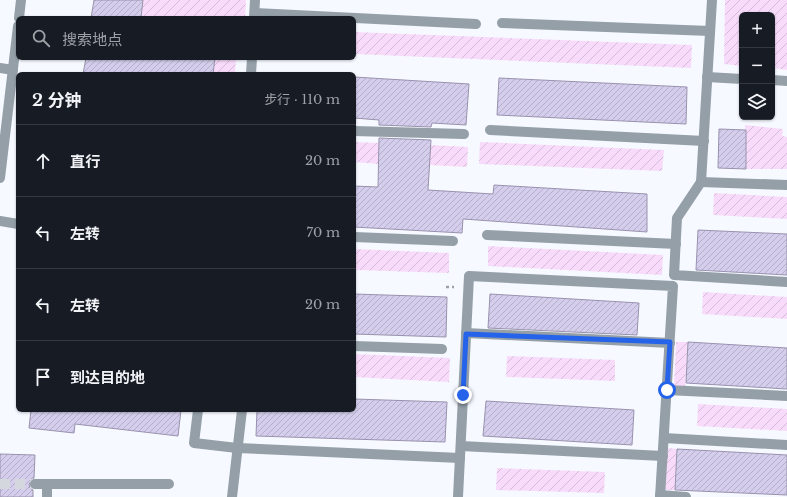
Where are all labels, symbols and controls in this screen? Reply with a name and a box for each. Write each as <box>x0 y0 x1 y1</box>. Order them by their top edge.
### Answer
map controls <box>739 12 775 120</box>
button: + <box>739 12 775 48</box>
search box <box>16 16 356 60</box>
icon: search <box>30 27 52 49</box>
text: 搜索地点 <box>62 30 122 49</box>
button: − <box>739 48 775 84</box>
button: layers <box>739 84 775 120</box>
text: 2 分钟 <box>32 90 82 111</box>
text: 步行 · 110 m <box>264 91 340 108</box>
icon: ahead <box>32 150 54 172</box>
text: 直行 <box>70 152 100 171</box>
text: 20 m <box>305 152 340 169</box>
icon: left <box>32 222 54 244</box>
text: 左转 <box>70 224 100 243</box>
text: 70 m <box>307 224 340 241</box>
icon: left <box>32 294 54 316</box>
text: 左转 <box>70 296 100 315</box>
text: 20 m <box>305 296 340 313</box>
icon: arrive <box>32 366 54 388</box>
text: 到达目的地 <box>70 368 145 387</box>
route start <box>658 381 676 399</box>
route end <box>454 386 472 404</box>

